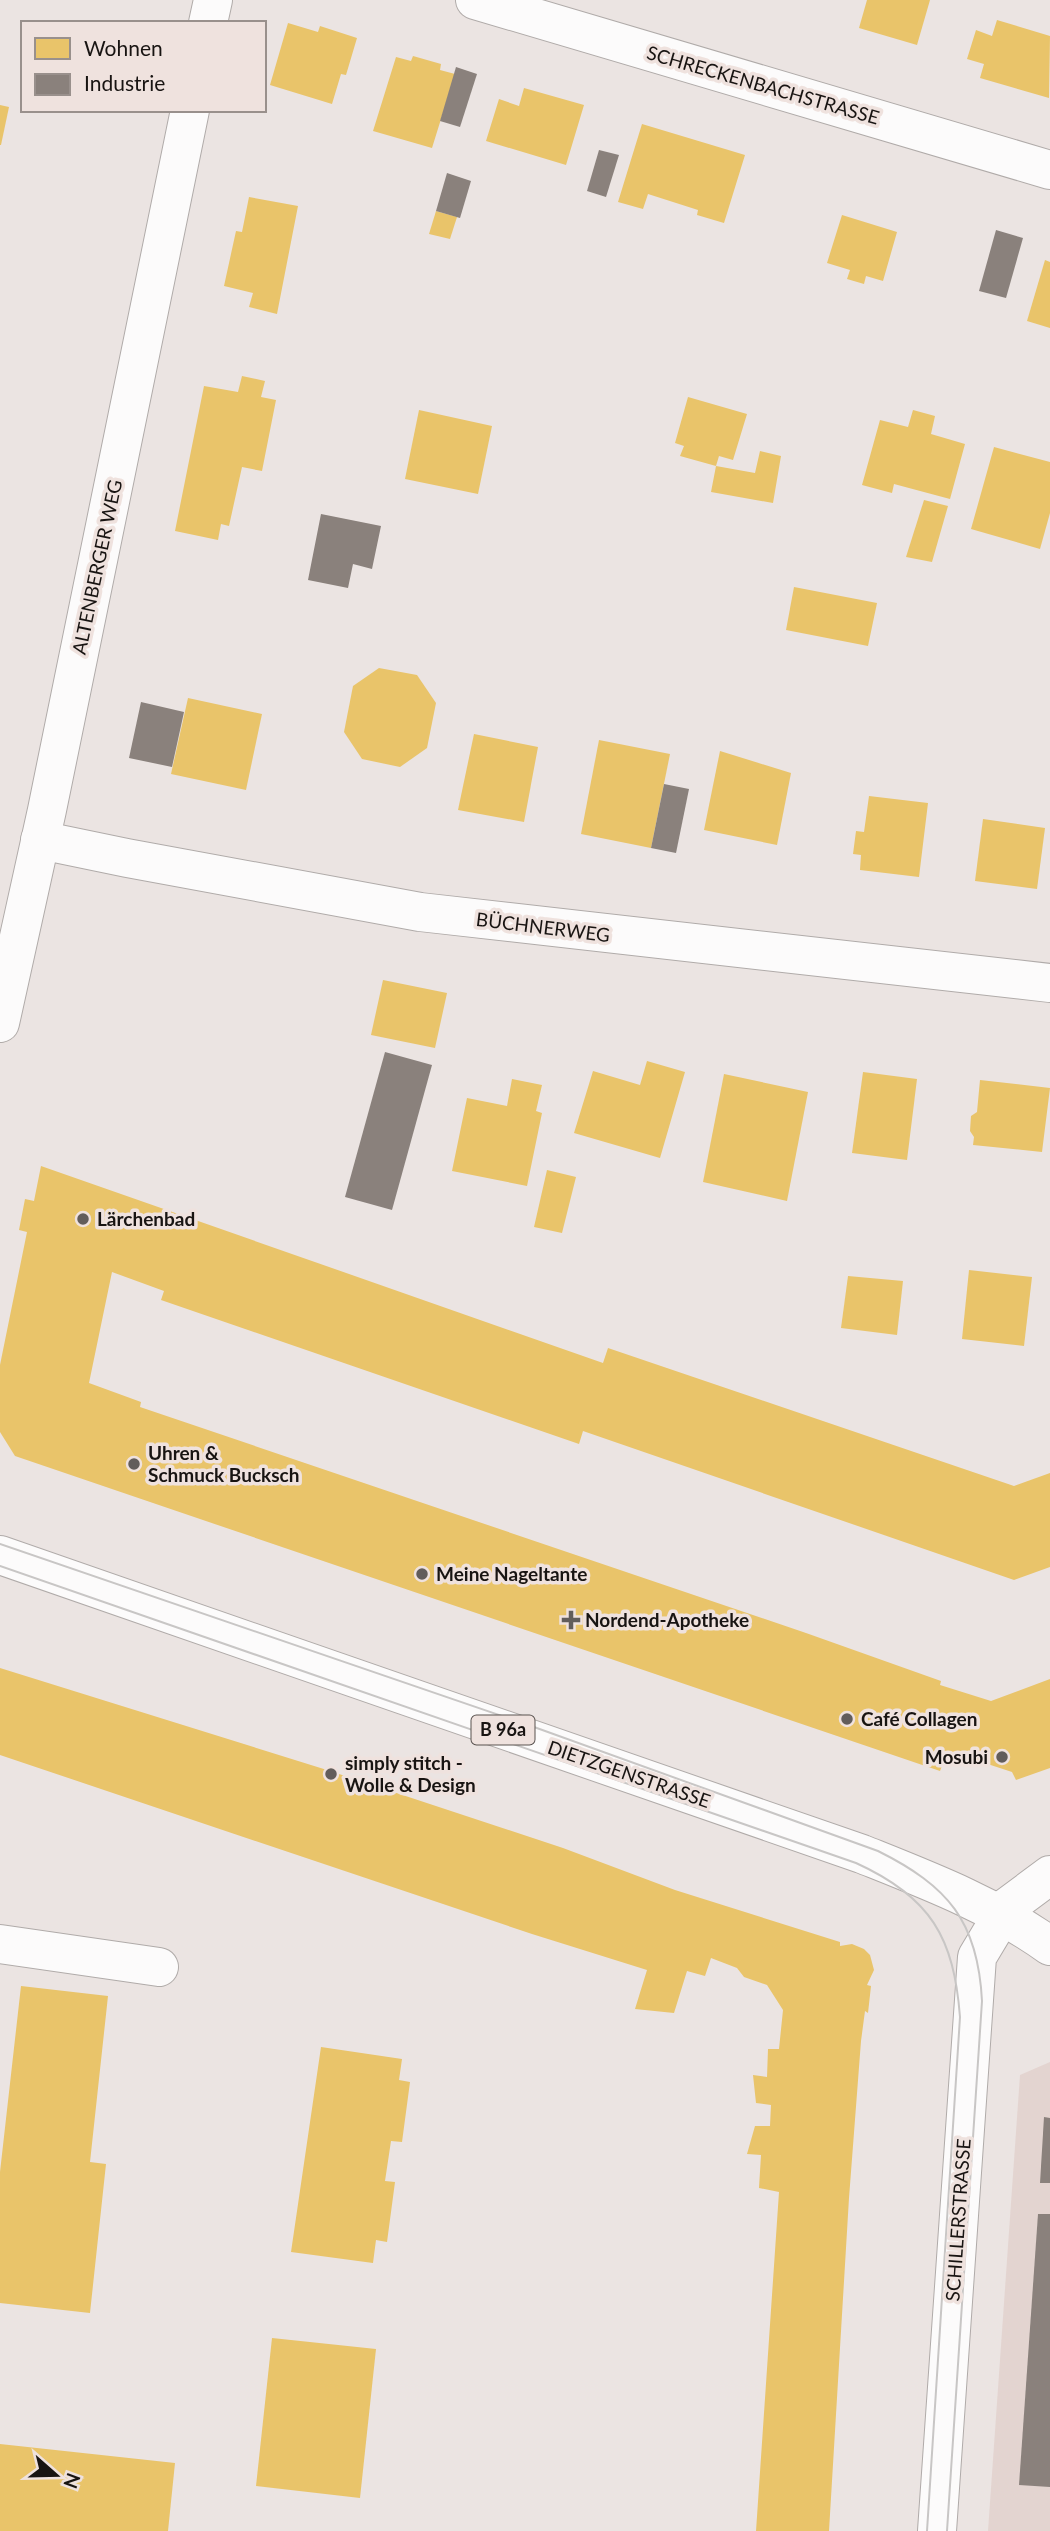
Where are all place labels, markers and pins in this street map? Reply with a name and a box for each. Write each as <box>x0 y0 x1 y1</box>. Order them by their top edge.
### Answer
place label: Lärchenbad <box>97 1207 195 1230</box>
marker: Lärchenbad <box>75 1211 91 1227</box>
place label: Uhren & Schmuck Bucksch <box>148 1441 299 1486</box>
marker: Uhren & Schmuck Bucksch <box>126 1456 142 1472</box>
place label: Meine Nageltante <box>436 1562 587 1585</box>
marker: Meine Nageltante <box>414 1566 430 1582</box>
place label: Nordend-Apotheke <box>585 1608 749 1631</box>
marker: Nordend-Apotheke <box>563 1612 579 1628</box>
place label: Café Collagen <box>861 1707 977 1730</box>
marker: Café Collagen <box>839 1711 855 1727</box>
place label: Mosubi <box>925 1745 988 1768</box>
marker: Mosubi <box>994 1749 1010 1765</box>
place label: simply stitch - Wolle & Design <box>345 1751 476 1796</box>
marker: simply stitch - Wolle & Design <box>323 1766 339 1782</box>

